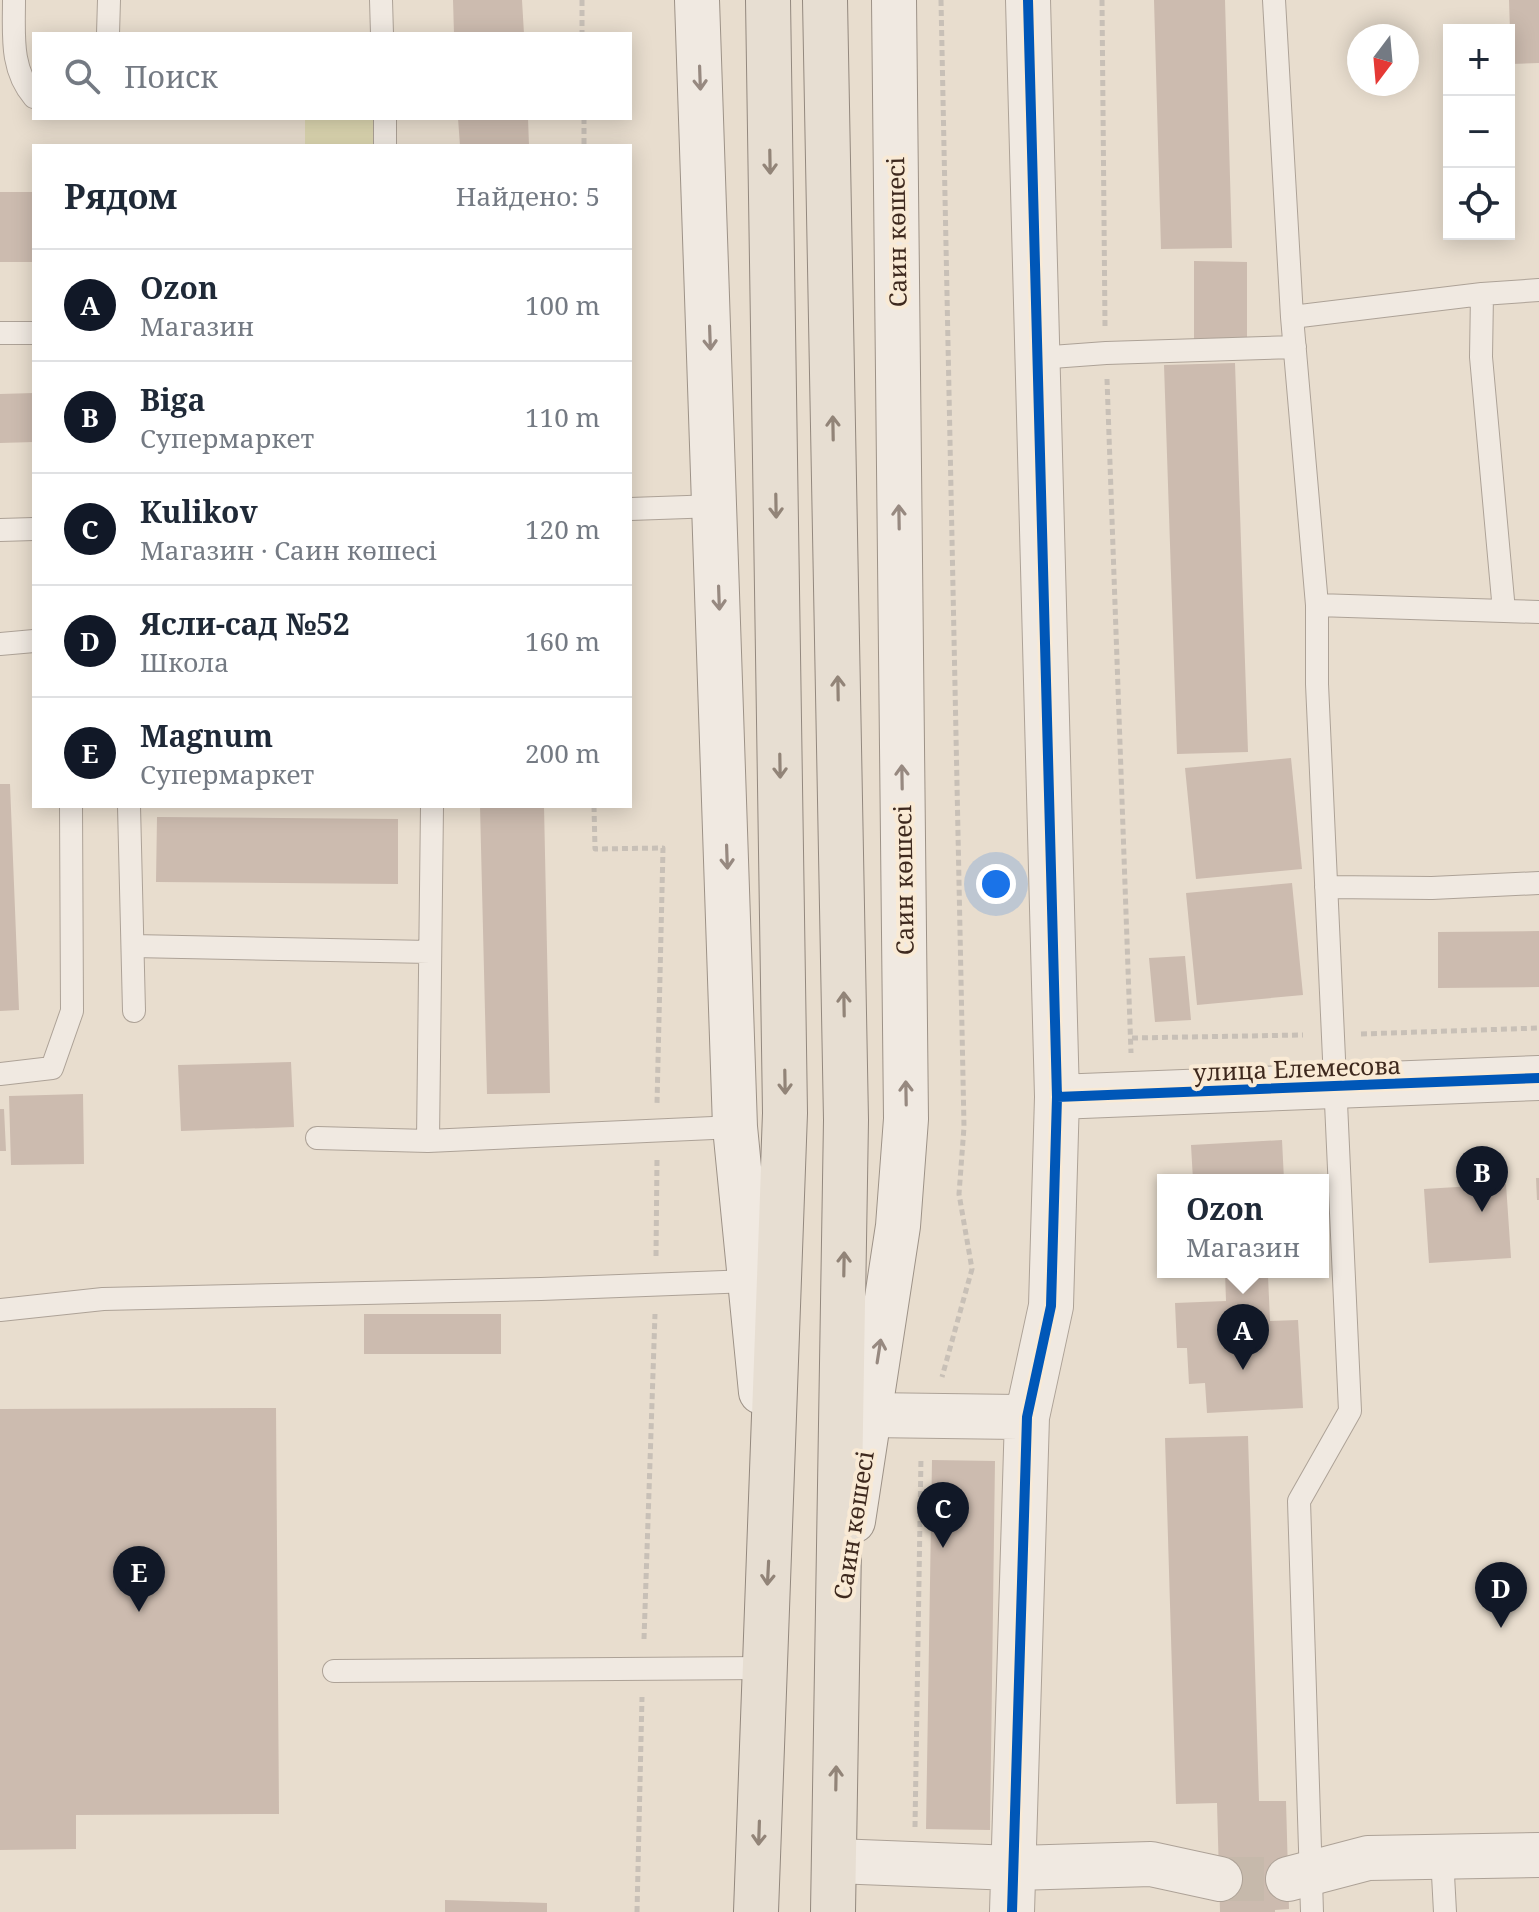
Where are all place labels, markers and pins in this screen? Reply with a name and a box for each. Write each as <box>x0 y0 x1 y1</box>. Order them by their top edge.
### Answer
pin: B <box>1456 1146 1508 1212</box>
pin: A <box>1217 1304 1269 1370</box>
pin: C <box>917 1482 969 1548</box>
pin: E <box>113 1546 165 1612</box>
pin: D <box>1475 1562 1527 1628</box>

